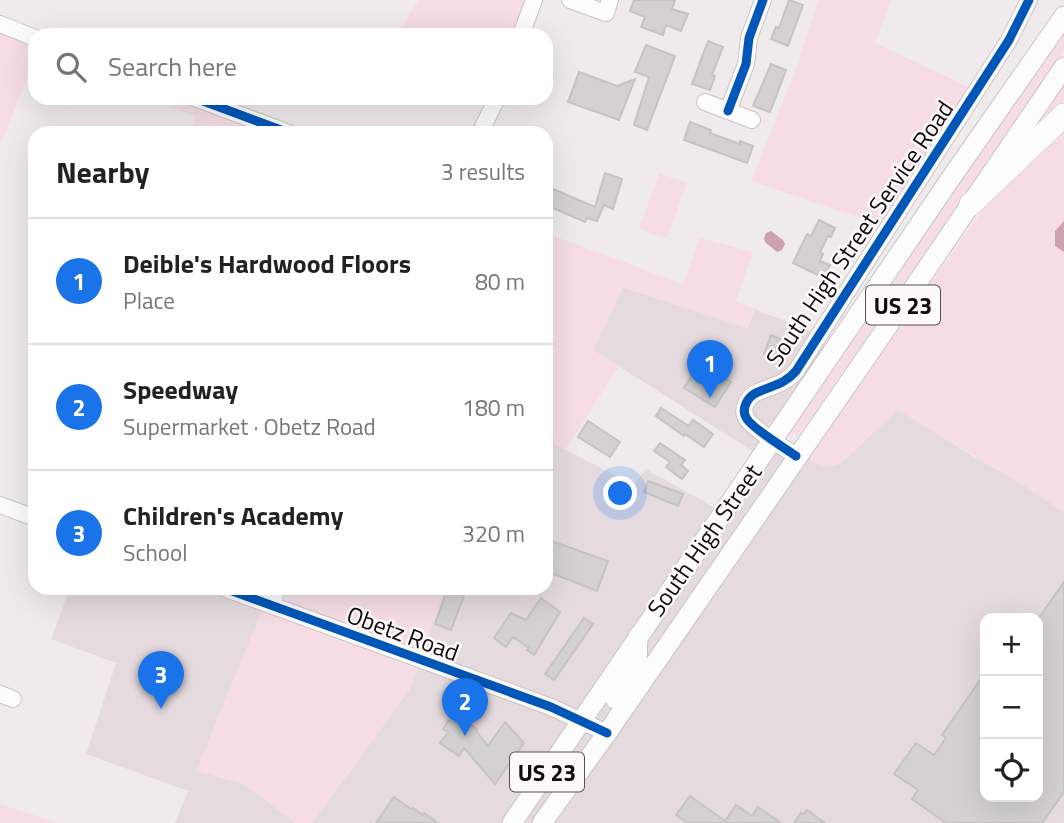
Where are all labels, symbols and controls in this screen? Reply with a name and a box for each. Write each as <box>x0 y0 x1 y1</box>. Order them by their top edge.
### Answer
search box <box>28 28 553 105</box>
text: Search here <box>108 47 237 86</box>
icon: search <box>52 48 90 86</box>
street label: South High Street Service Road <box>756 93 962 373</box>
text: Nearby <box>56 149 149 195</box>
text: 3 results <box>441 154 525 189</box>
text: Deible's Hardwood Floors <box>123 244 411 283</box>
text: 1 <box>73 264 85 299</box>
text: 80 m <box>475 264 525 299</box>
text: Place <box>123 283 175 318</box>
road number: US 23 <box>866 286 940 324</box>
pin: 1 <box>687 340 733 398</box>
text: Speedway <box>123 370 238 409</box>
text: 2 <box>73 390 85 425</box>
text: 180 m <box>462 390 525 425</box>
text: Supermarket · Obetz Road <box>123 409 376 444</box>
street label: South High Street <box>638 456 770 624</box>
your location <box>603 476 637 510</box>
text: Children's Academy <box>123 496 343 535</box>
text: 3 <box>73 516 85 551</box>
text: 320 m <box>462 516 525 551</box>
text: School <box>123 535 187 570</box>
street label: Obetz Road <box>342 596 464 670</box>
map controls <box>980 613 1043 802</box>
button: + <box>980 613 1043 676</box>
pin: 3 <box>138 651 184 709</box>
button: − <box>980 676 1043 739</box>
pin: 2 <box>442 678 488 736</box>
button: locate <box>980 739 1043 802</box>
road number: US 23 <box>510 752 584 792</box>

